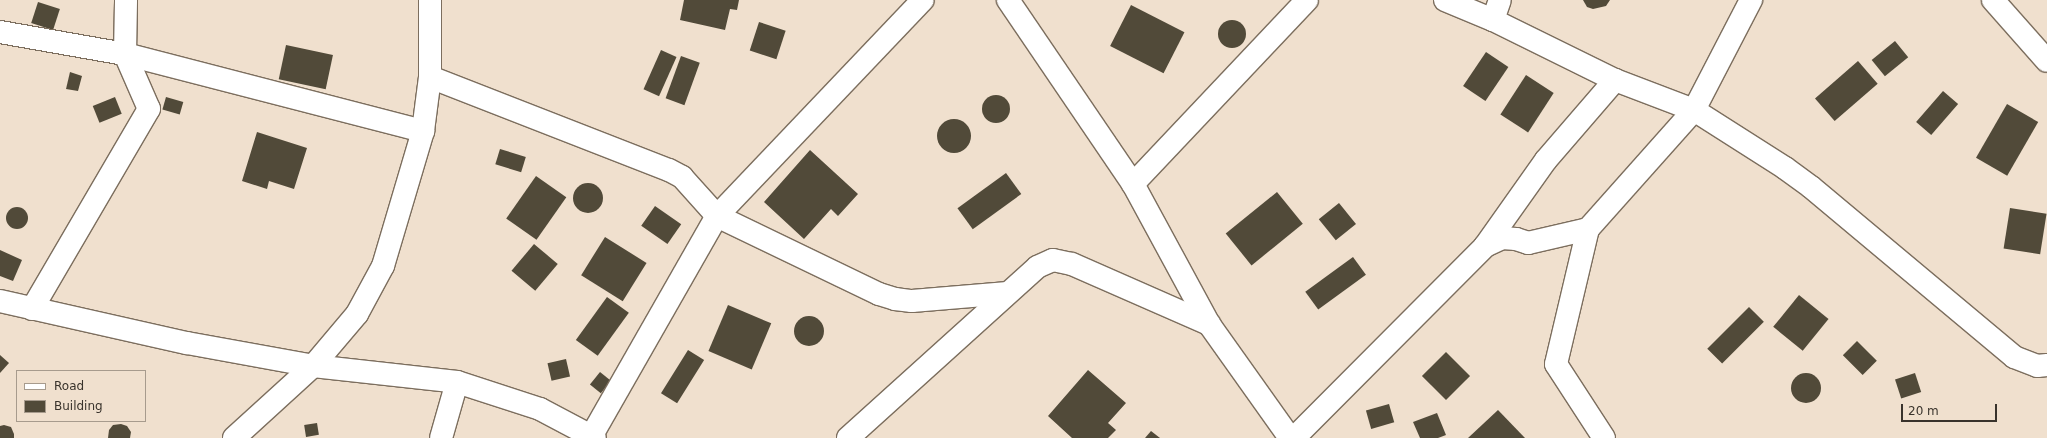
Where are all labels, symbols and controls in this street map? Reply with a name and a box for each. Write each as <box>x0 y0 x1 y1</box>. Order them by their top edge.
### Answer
legend <box>16 370 146 422</box>
text: Road <box>54 379 84 393</box>
scale bar <box>1903 396 1999 422</box>
text: Building <box>54 399 103 413</box>
text: 20 m <box>1908 404 1939 418</box>

